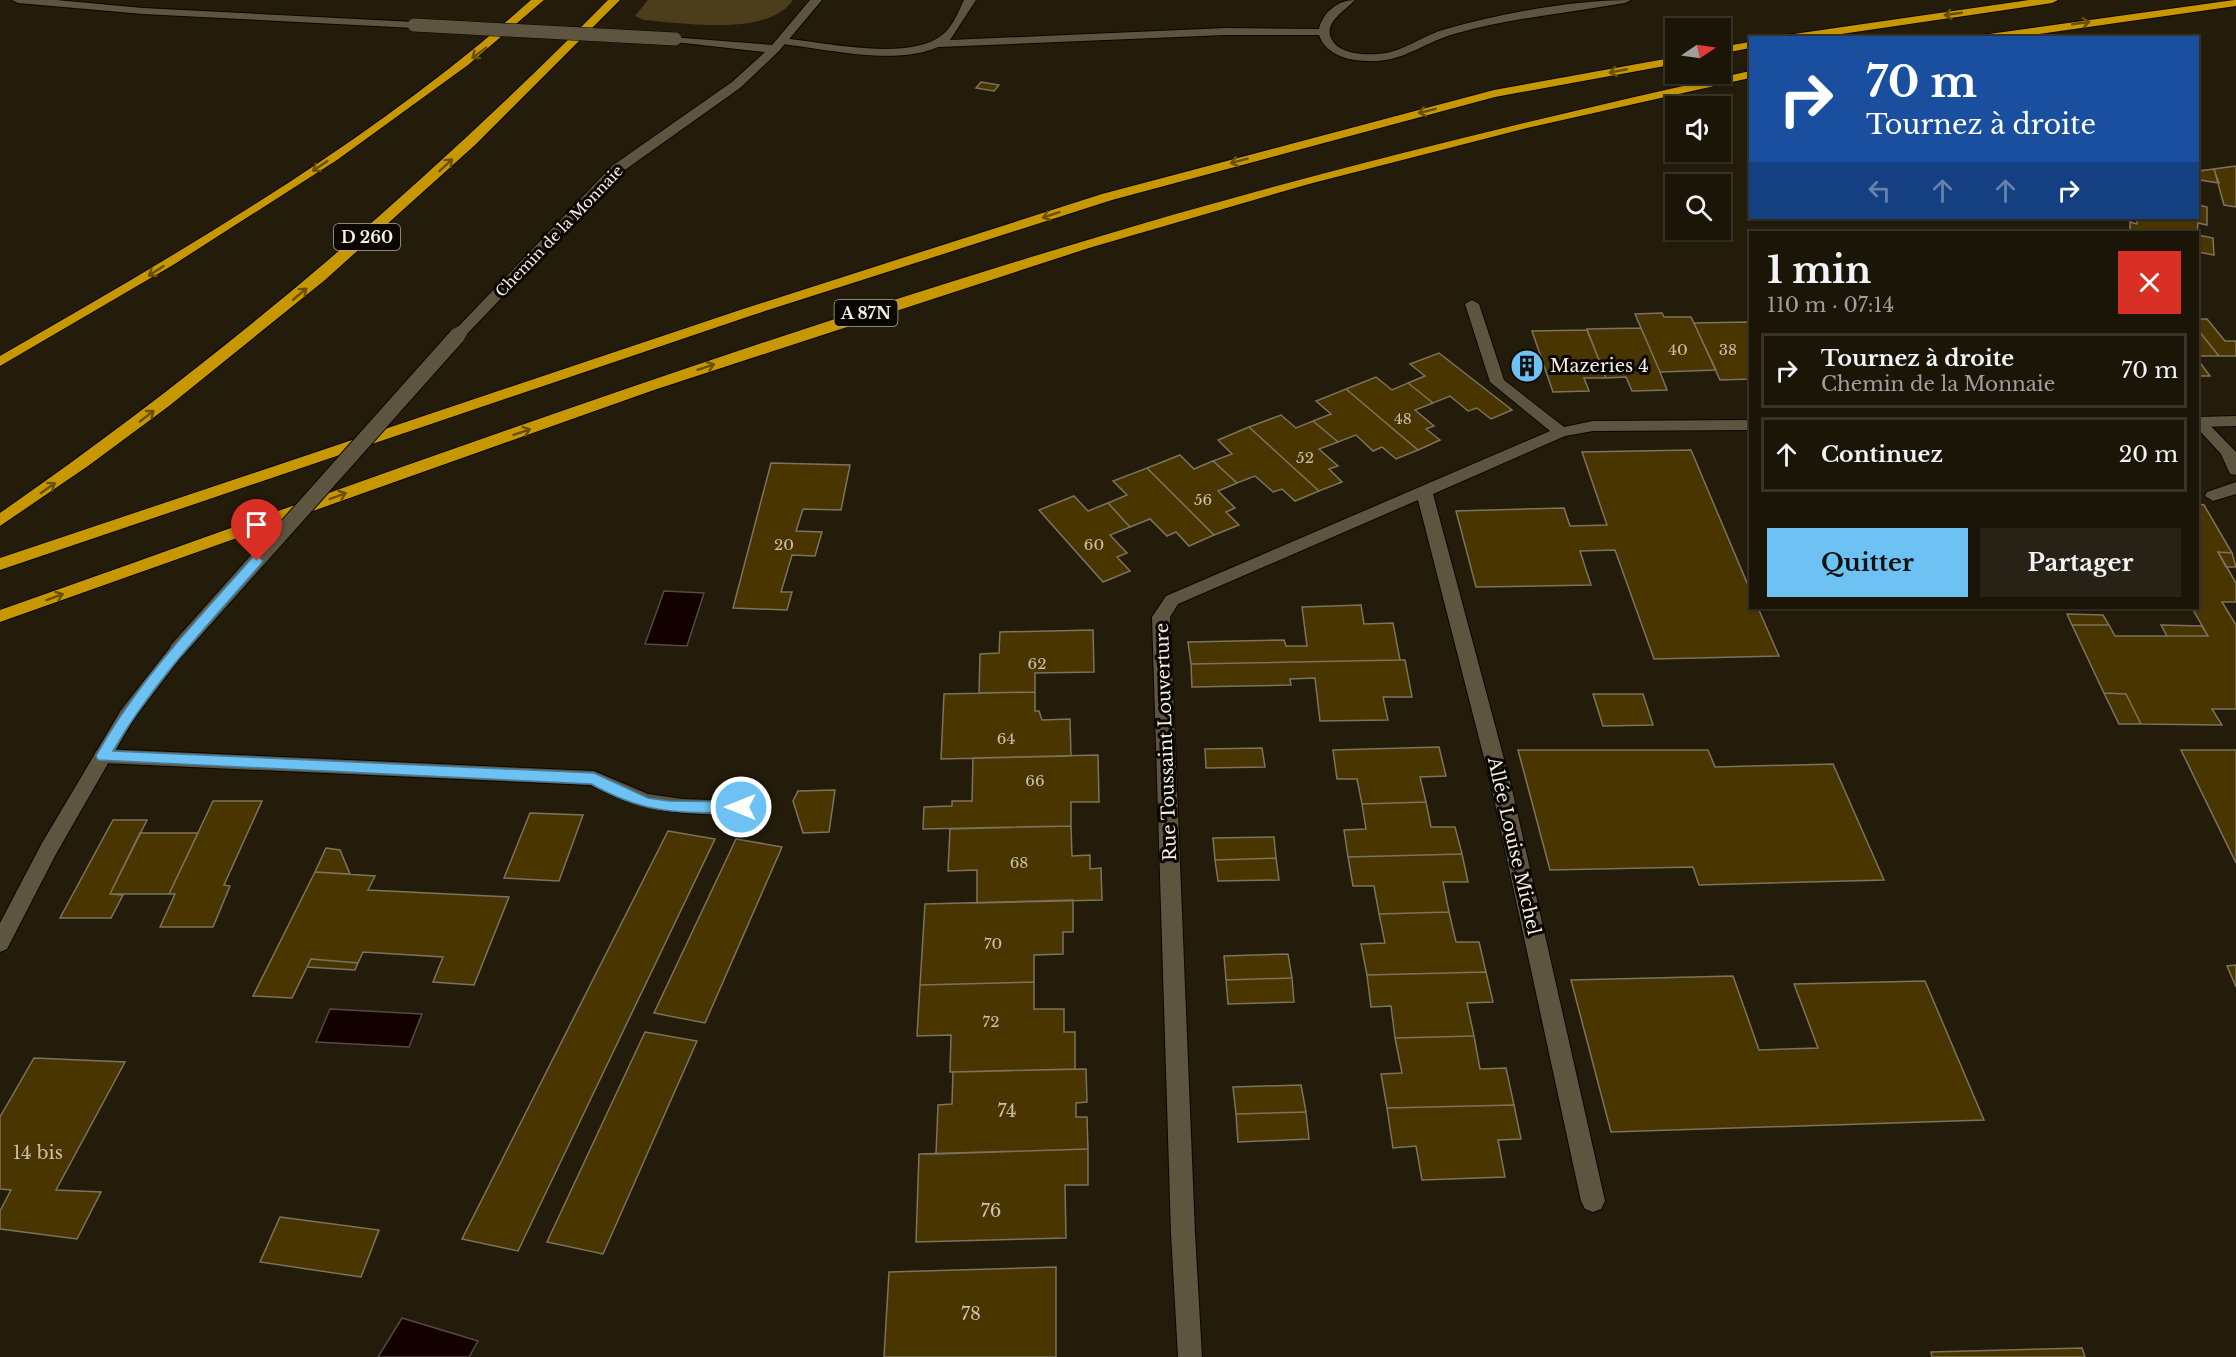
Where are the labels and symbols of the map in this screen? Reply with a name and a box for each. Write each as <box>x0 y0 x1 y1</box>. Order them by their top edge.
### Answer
one-way arrow <box>1943 8 1963 19</box>
north arrow <box>1665 18 1731 84</box>
one-way arrow <box>2071 18 2090 29</box>
one-way arrow <box>471 46 487 59</box>
one-way arrow <box>1609 66 1628 77</box>
one-way arrow <box>1418 106 1437 118</box>
one-way arrow <box>1230 156 1249 167</box>
one-way arrow <box>438 157 453 172</box>
one-way arrow <box>312 160 329 172</box>
street label: Chemin de la Monnaie <box>491 161 627 301</box>
one-way arrow <box>1042 210 1061 221</box>
road number: D 260 <box>334 224 400 250</box>
one-way arrow <box>148 266 165 278</box>
one-way arrow <box>292 287 307 301</box>
road number: A 87N <box>834 300 898 326</box>
house number: 40 <box>1668 340 1688 359</box>
house number: 38 <box>1719 340 1737 359</box>
building icon: Mazeries 4 <box>1509 348 1545 384</box>
place label: Mazeries 4 <box>1550 355 1649 377</box>
one-way arrow <box>696 360 715 371</box>
one-way arrow <box>139 409 155 422</box>
house number: 48 <box>1394 409 1412 428</box>
one-way arrow <box>512 425 531 436</box>
house number: 52 <box>1296 448 1314 467</box>
one-way arrow <box>40 482 56 494</box>
one-way arrow <box>328 490 347 501</box>
house number: 56 <box>1194 490 1212 509</box>
pin <box>231 499 282 561</box>
house number: 20 <box>774 535 794 554</box>
house number: 60 <box>1084 535 1104 554</box>
one-way arrow <box>45 590 64 601</box>
street label: Rue Toussaint Louverture <box>1151 623 1181 861</box>
house number: 62 <box>1028 654 1046 673</box>
house number: 64 <box>997 729 1015 748</box>
street label: Allée Louise Michel <box>1483 754 1545 937</box>
house number: 66 <box>1025 771 1045 790</box>
position arrow <box>709 775 773 839</box>
house number: 68 <box>1010 853 1028 872</box>
house number: 70 <box>984 934 1002 953</box>
house number: 72 <box>983 1012 999 1031</box>
house number: 74 <box>997 1100 1017 1122</box>
house number: 14 bis <box>13 1142 63 1164</box>
house number: 76 <box>981 1200 1001 1222</box>
house number: 78 <box>961 1303 981 1325</box>

